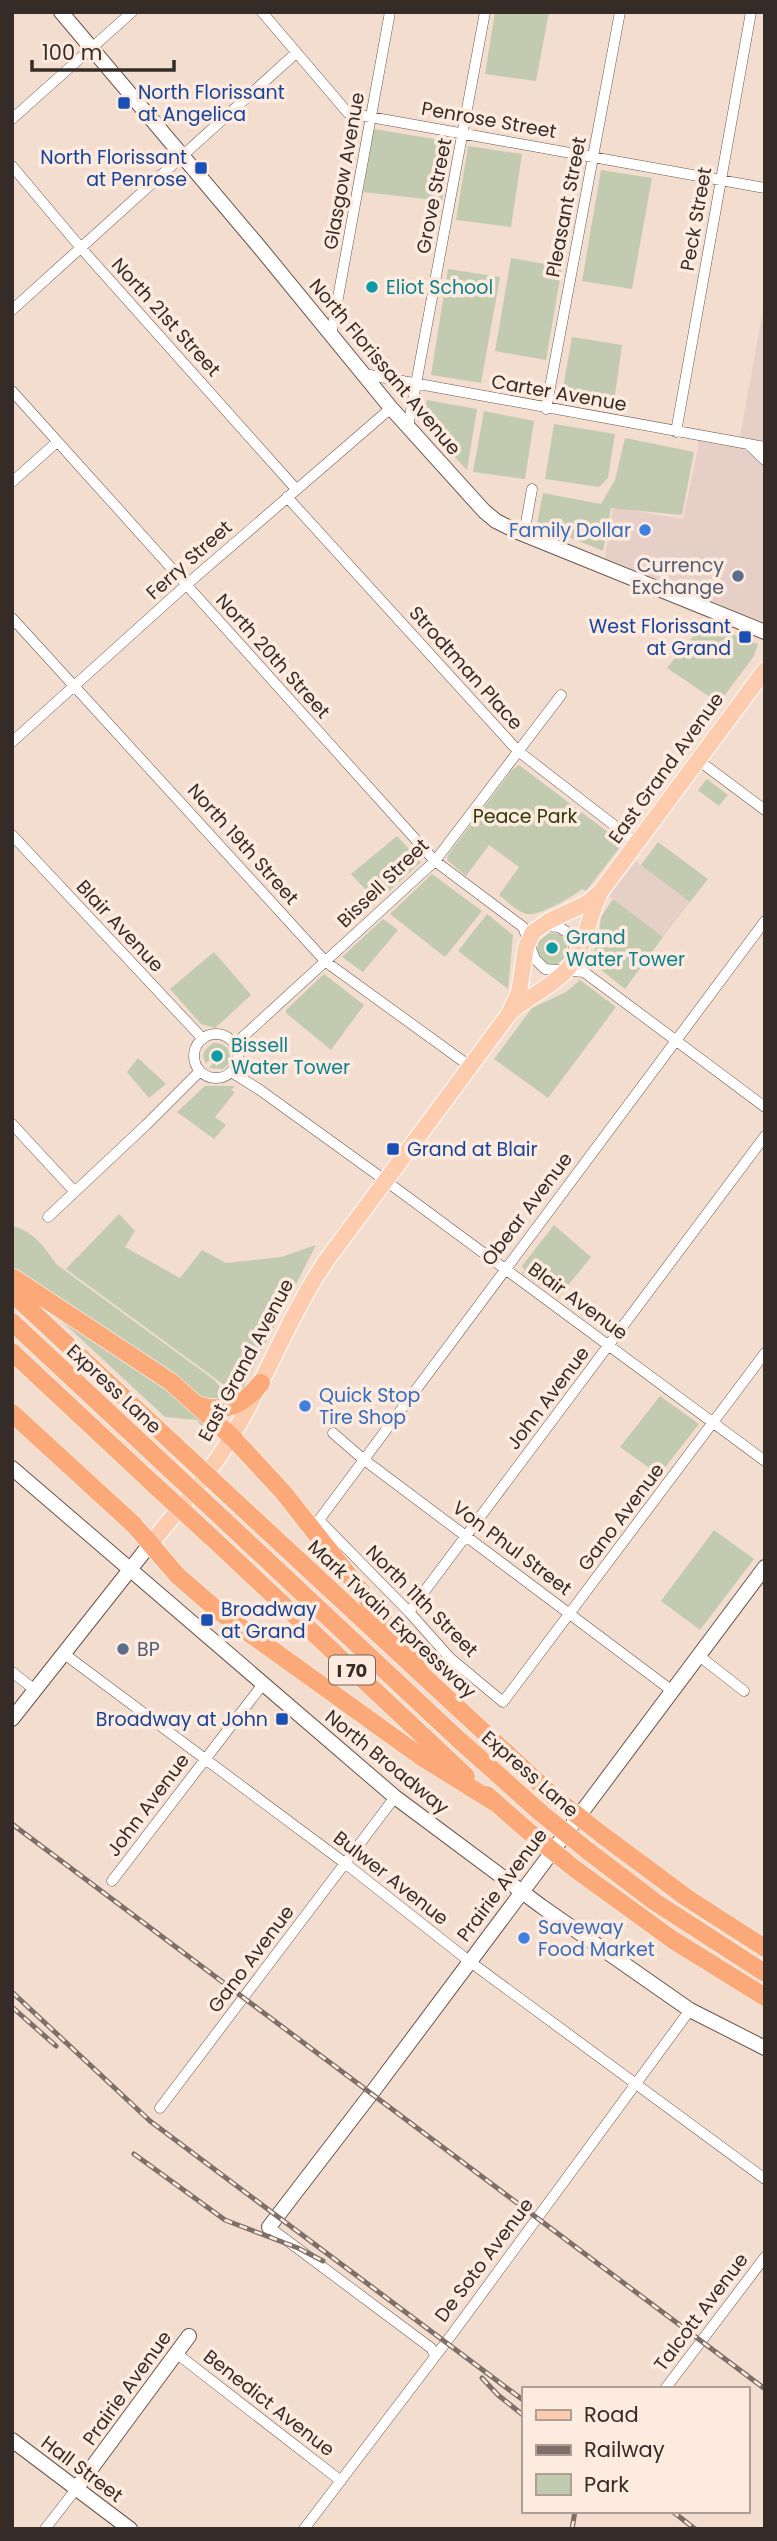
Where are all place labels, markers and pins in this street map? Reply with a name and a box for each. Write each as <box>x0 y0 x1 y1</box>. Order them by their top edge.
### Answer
place label: North Florissant at Angelica <box>138 79 285 128</box>
marker: North Florissant at Angelica <box>116 95 132 111</box>
place label: North Florissant at Penrose <box>40 144 187 193</box>
marker: North Florissant at Penrose <box>193 160 209 176</box>
place label: Eliot School <box>386 274 493 301</box>
marker: Eliot School <box>364 279 380 295</box>
place label: Family Dollar <box>509 517 631 544</box>
marker: Family Dollar <box>637 522 653 538</box>
place label: Currency Exchange <box>632 552 724 601</box>
marker: Currency Exchange <box>730 568 746 584</box>
place label: West Florissant at Grand <box>589 613 731 662</box>
marker: West Florissant at Grand <box>737 629 753 645</box>
place label: Grand Water Tower <box>566 924 685 973</box>
marker: Grand Water Tower <box>544 940 560 956</box>
place label: Bissell Water Tower <box>231 1032 350 1081</box>
marker: Bissell Water Tower <box>209 1048 225 1064</box>
place label: Grand at Blair <box>407 1136 538 1163</box>
marker: Grand at Blair <box>385 1141 401 1157</box>
place label: Quick Stop Tire Shop <box>319 1382 420 1431</box>
marker: Quick Stop Tire Shop <box>297 1398 313 1414</box>
place label: Broadway at Grand <box>221 1596 317 1645</box>
marker: Broadway at Grand <box>199 1612 215 1628</box>
place label: BP <box>137 1636 160 1663</box>
marker: BP <box>115 1641 131 1657</box>
place label: Broadway at John <box>96 1706 268 1733</box>
marker: Broadway at John <box>274 1711 290 1727</box>
place label: Saveway Food Market <box>538 1914 655 1963</box>
marker: Saveway Food Market <box>516 1930 532 1946</box>

